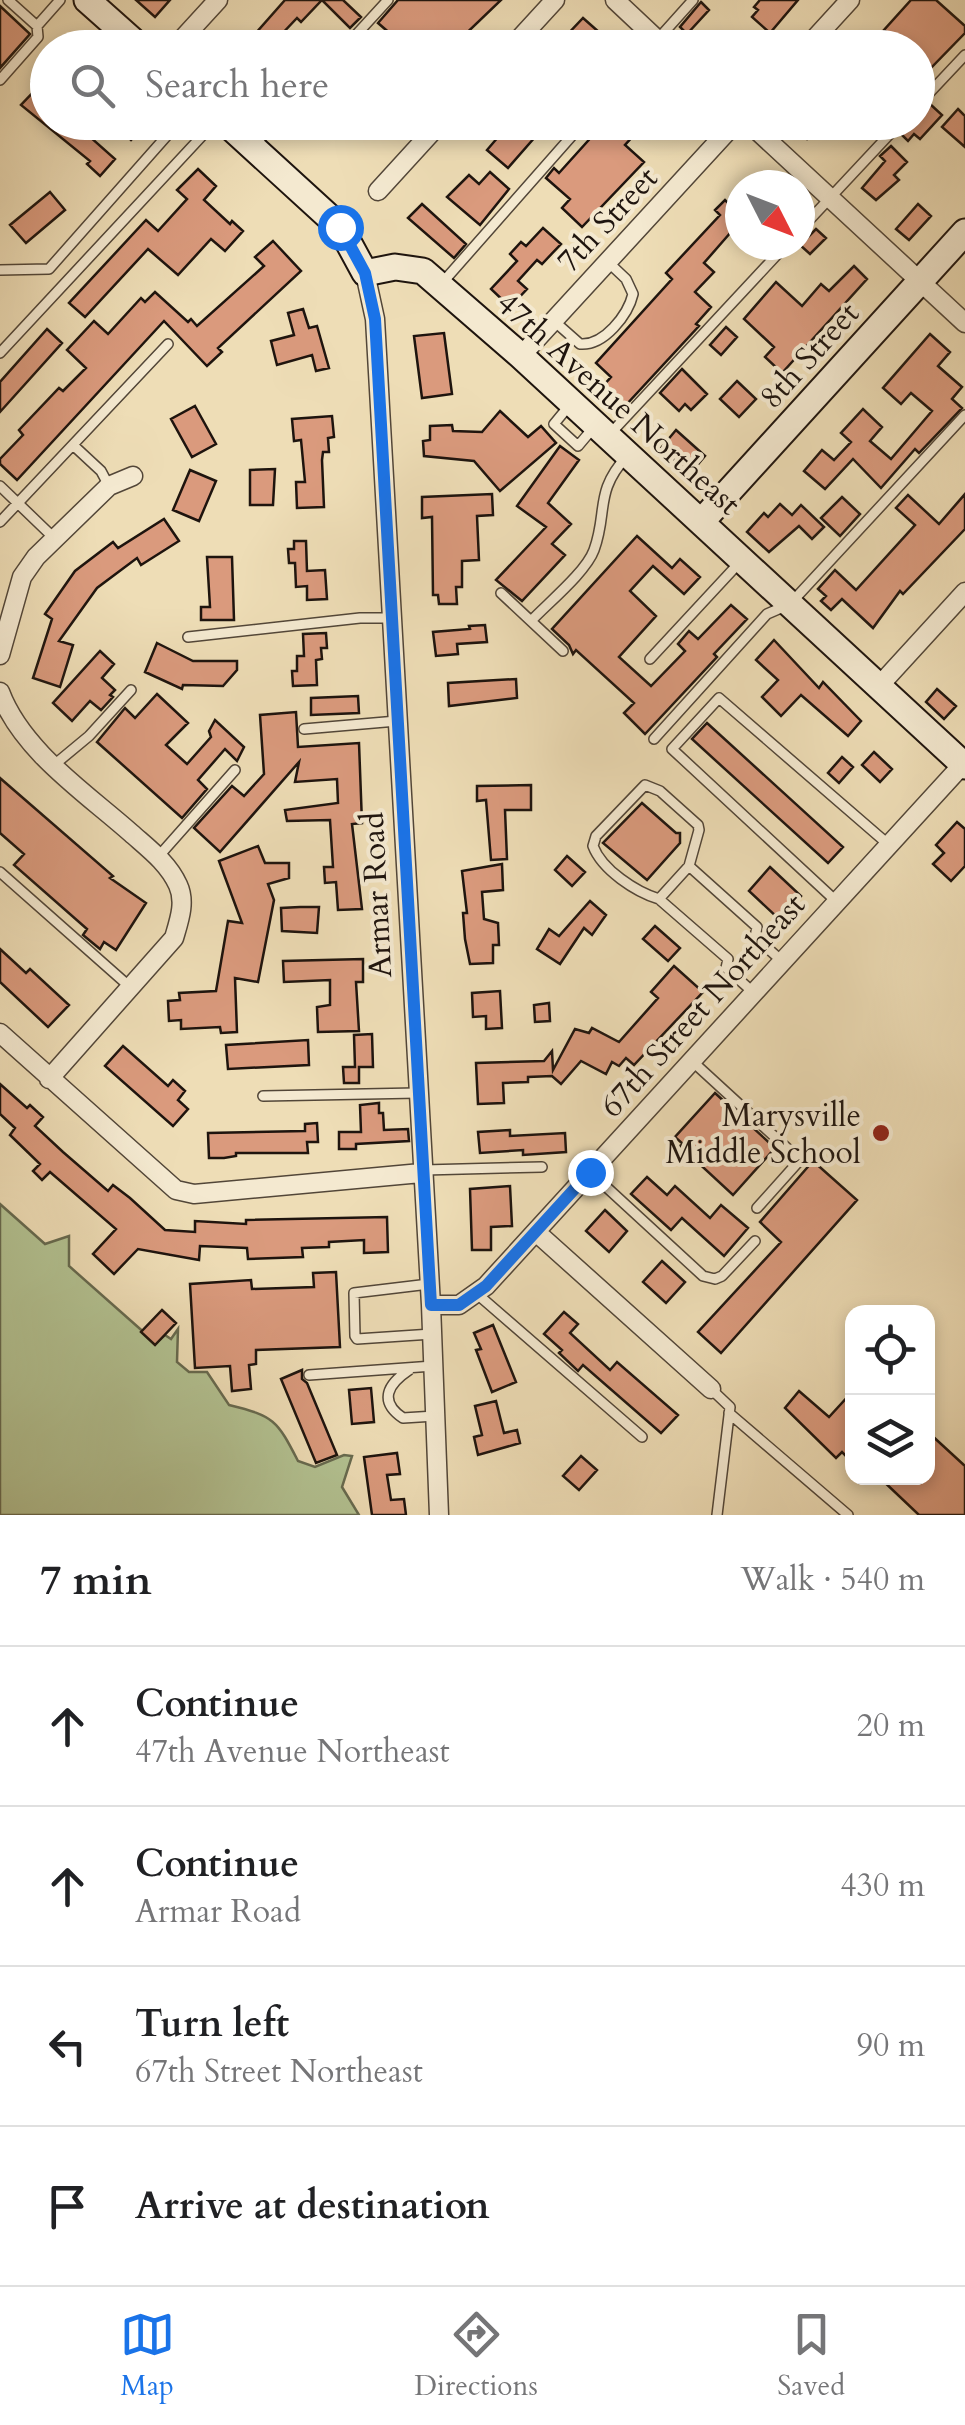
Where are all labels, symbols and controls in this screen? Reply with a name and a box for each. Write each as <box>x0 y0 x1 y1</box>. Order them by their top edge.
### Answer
search box <box>30 30 935 140</box>
icon: search <box>65 58 120 113</box>
text: Search here <box>145 59 329 111</box>
street label: 7th Street <box>547 157 668 282</box>
north arrow <box>725 170 815 260</box>
route start <box>318 205 364 251</box>
street label: 47th Avenue Northeast <box>487 282 750 525</box>
street label: 8th Street <box>750 293 869 419</box>
street label: Armar Road <box>351 811 403 979</box>
street label: 67th Street Northeast <box>590 884 815 1127</box>
place label: Marysville Middle School <box>666 1094 861 1175</box>
marker: Marysville Middle School <box>870 1122 892 1144</box>
route end <box>568 1150 614 1196</box>
map controls <box>845 1305 935 1485</box>
button: locate <box>845 1305 935 1395</box>
button: layers <box>845 1395 935 1485</box>
text: 7 min <box>40 1552 152 1609</box>
text: Walk · 540 m <box>740 1558 925 1602</box>
text: Continue <box>135 1678 299 1730</box>
icon: ahead <box>40 1699 95 1754</box>
text: 20 m <box>857 1704 925 1748</box>
text: 47th Avenue Northeast <box>135 1730 450 1774</box>
text: Continue <box>135 1838 299 1890</box>
icon: ahead <box>40 1859 95 1914</box>
text: 430 m <box>840 1864 925 1908</box>
text: Armar Road <box>135 1890 301 1934</box>
text: Turn left <box>135 1998 289 2050</box>
icon: left <box>40 2019 95 2074</box>
text: 90 m <box>857 2024 925 2068</box>
text: 67th Street Northeast <box>135 2050 423 2094</box>
icon: arrive <box>40 2179 95 2234</box>
text: Arrive at destination <box>135 2180 490 2232</box>
tab: Map <box>120 2307 175 2405</box>
tab: Directions <box>414 2307 538 2405</box>
tab: Saved <box>777 2307 845 2405</box>

